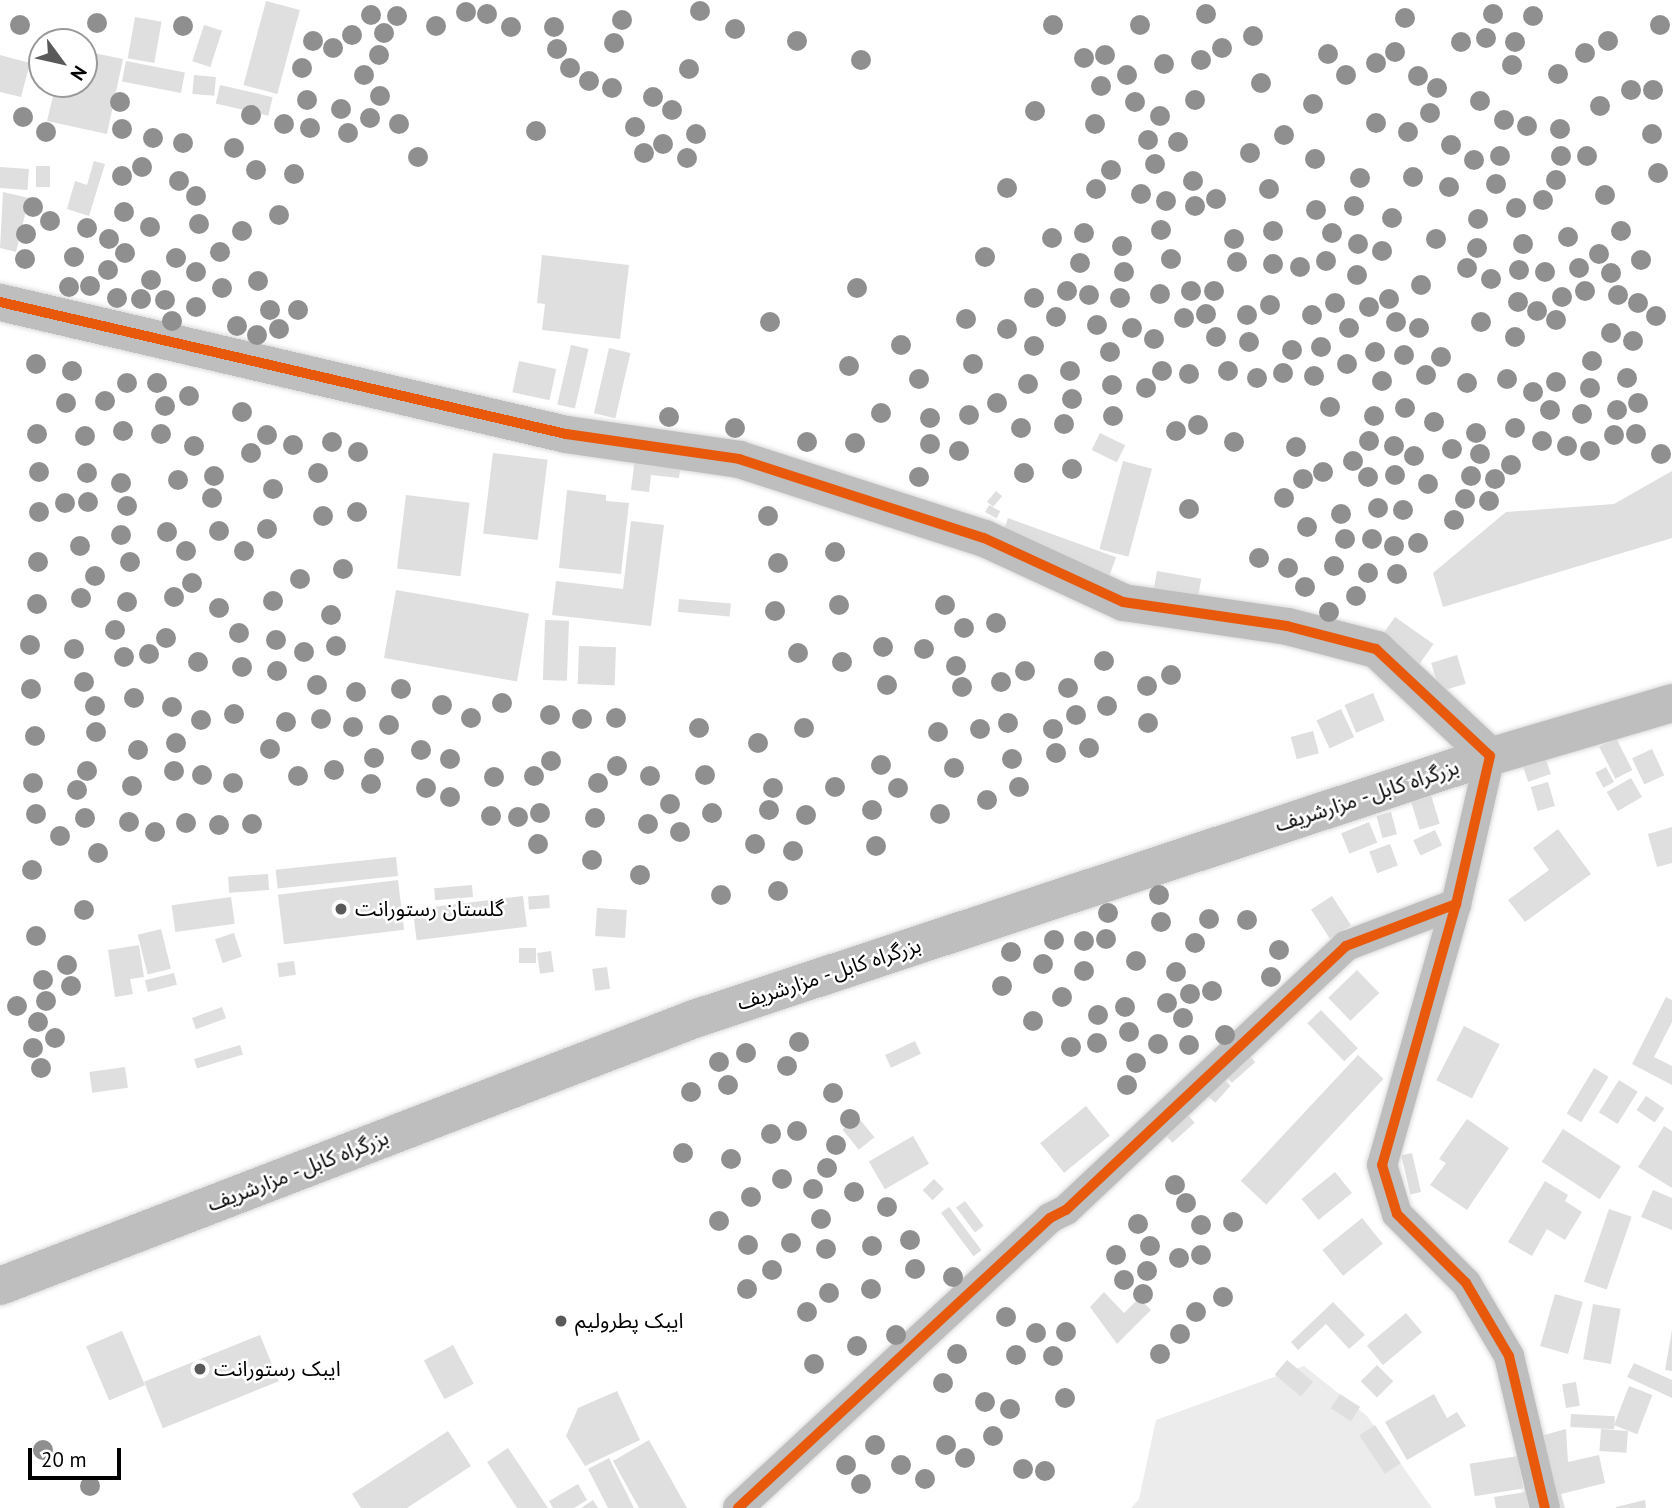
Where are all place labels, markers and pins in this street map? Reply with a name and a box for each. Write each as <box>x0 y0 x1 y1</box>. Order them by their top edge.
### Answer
place label: گلستان رستورانت <box>355 896 504 922</box>
marker: گلستان رستورانت <box>333 901 349 917</box>
place label: ایبک پطرولیم <box>575 1308 684 1334</box>
marker: ایبک پطرولیم <box>553 1313 569 1329</box>
place label: ایبک رستورانت <box>214 1356 341 1382</box>
marker: ایبک رستورانت <box>192 1361 208 1377</box>

